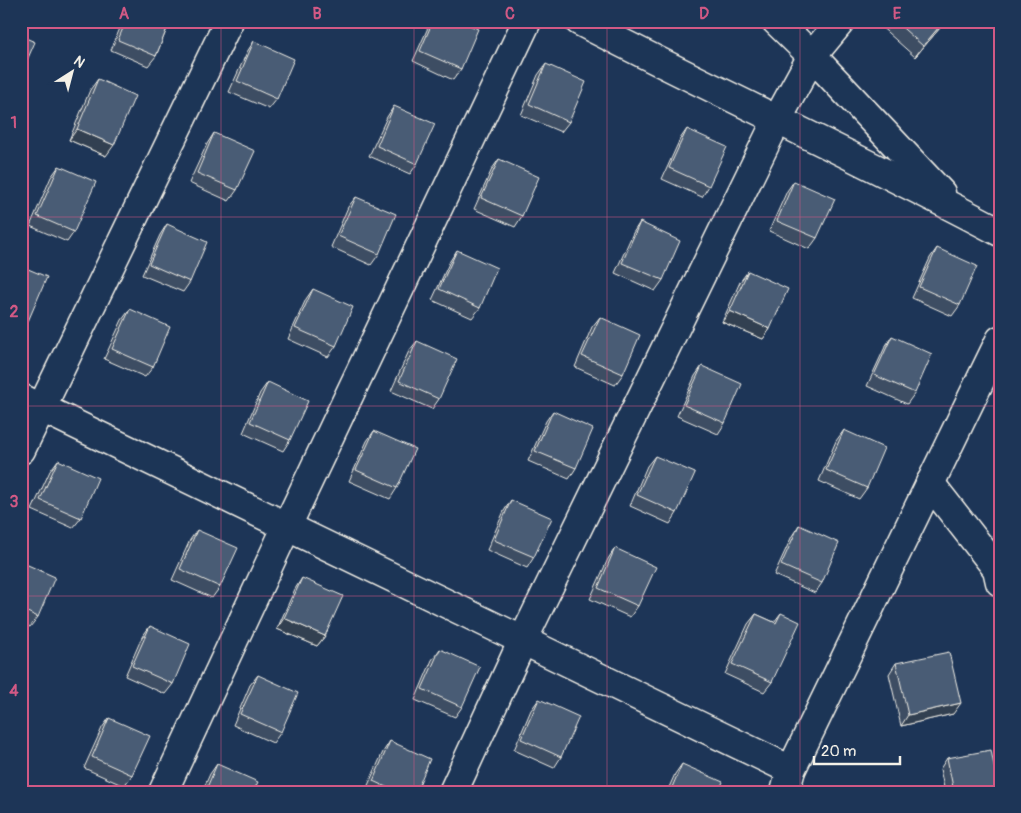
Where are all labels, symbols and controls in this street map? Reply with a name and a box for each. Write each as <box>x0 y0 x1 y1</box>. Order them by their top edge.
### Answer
text: A <box>119 4 130 24</box>
text: B <box>312 4 322 24</box>
text: C <box>505 4 515 24</box>
text: D <box>699 4 709 24</box>
text: E <box>893 4 902 24</box>
north arrow <box>48 48 98 98</box>
text: N <box>71 52 88 72</box>
text: 1 <box>11 113 17 133</box>
text: 2 <box>10 302 19 322</box>
text: 3 <box>10 492 19 512</box>
text: 4 <box>9 681 19 701</box>
scale bar <box>814 733 900 765</box>
text: 20 m <box>821 742 856 761</box>

